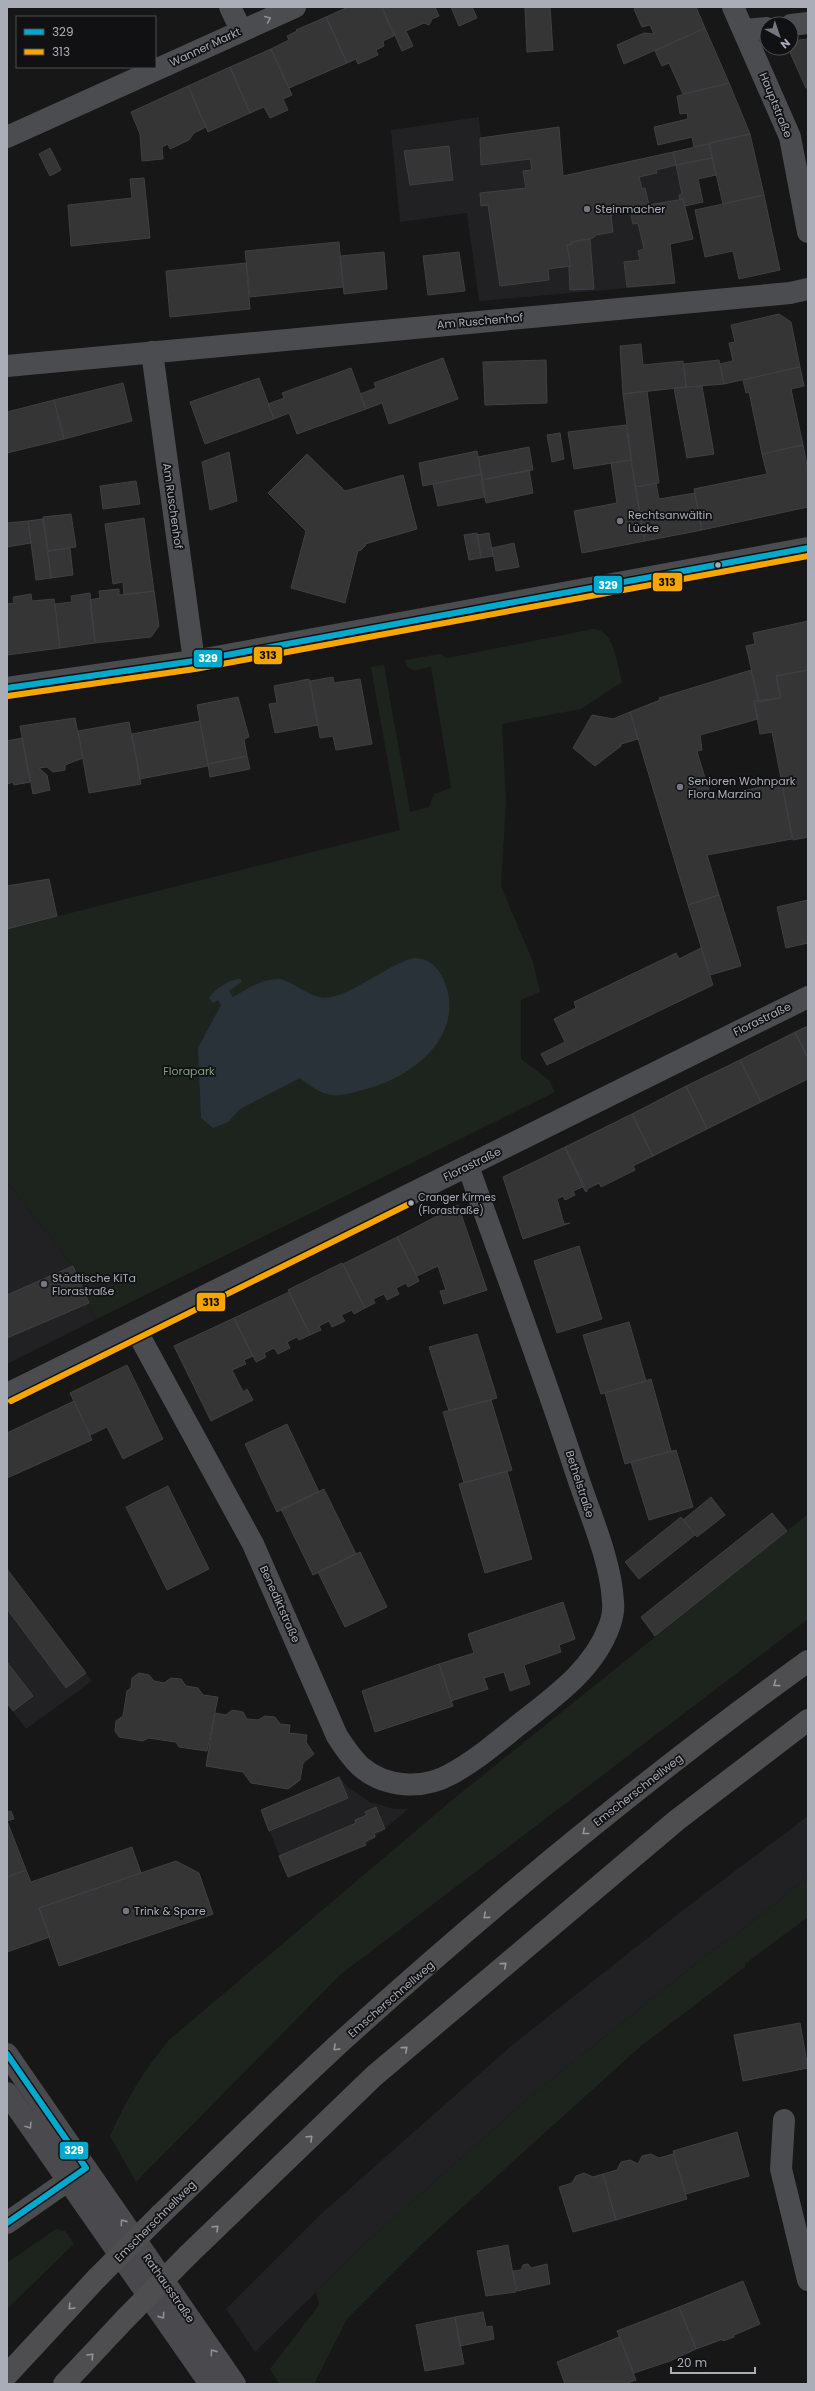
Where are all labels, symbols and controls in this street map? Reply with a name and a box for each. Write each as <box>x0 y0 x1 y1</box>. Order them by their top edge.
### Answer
one-way arrow <box>264 15 271 23</box>
legend <box>16 16 156 68</box>
north arrow <box>759 16 799 56</box>
text: 329 <box>52 23 74 40</box>
street label: Wanner Markt <box>167 24 243 70</box>
text: N <box>777 35 794 52</box>
text: 313 <box>52 43 70 60</box>
street label: Hauptstraße <box>756 70 796 140</box>
place label: Steinmacher <box>595 201 665 217</box>
marker: Steinmacher <box>582 204 592 214</box>
street label: Am Ruschenhof <box>436 309 524 333</box>
street label: Am Ruschenhof <box>159 462 187 550</box>
place label: Rechtsanwältin Lücke <box>628 507 712 536</box>
marker: Rechtsanwältin Lücke <box>615 516 625 526</box>
unlabelled marker <box>713 560 723 570</box>
line badge: 313 <box>652 572 683 592</box>
text: 313 <box>658 574 676 590</box>
line badge: 329 <box>593 575 623 594</box>
text: 329 <box>598 577 618 593</box>
line badge: 313 <box>253 646 283 665</box>
text: 313 <box>259 647 277 663</box>
line badge: 329 <box>193 649 223 668</box>
text: 329 <box>198 650 218 666</box>
place label: Senioren Wohnpark Flora Marzina <box>688 773 796 802</box>
marker: Senioren Wohnpark Flora Marzina <box>675 782 685 792</box>
street label: Florastraße <box>730 998 794 1040</box>
park label: Florapark <box>163 1063 215 1079</box>
street label: Florastraße <box>440 1143 504 1185</box>
place label: Cranger Kirmes (Florastraße) <box>418 1190 496 1218</box>
marker: Cranger Kirmes (Florastraße) <box>406 1198 416 1208</box>
place label: Städtische KiTa Florastraße <box>52 1270 136 1299</box>
marker: Städtische KiTa Florastraße <box>39 1279 49 1289</box>
line badge: 313 <box>196 1292 226 1312</box>
text: 313 <box>202 1294 220 1310</box>
street label: Bethelstraße <box>562 1448 598 1520</box>
street label: Benediktstraße <box>256 1563 304 1645</box>
one-way arrow <box>774 1679 781 1686</box>
street label: Emscherschnellweg <box>590 1750 686 1830</box>
one-way arrow <box>583 1827 590 1834</box>
place label: Trink & Spare <box>134 1903 206 1919</box>
marker: Trink & Spare <box>121 1906 131 1916</box>
one-way arrow <box>483 1911 491 1918</box>
street label: Emscherschnellweg <box>344 1957 438 2041</box>
one-way arrow <box>499 1963 507 1970</box>
one-way arrow <box>333 2043 340 2050</box>
one-way arrow <box>400 2047 408 2054</box>
one-way arrow <box>24 2121 31 2128</box>
one-way arrow <box>305 2135 313 2143</box>
line badge: 329 <box>59 2141 89 2160</box>
text: 329 <box>64 2142 84 2158</box>
street label: Emscherschnellweg <box>111 2177 199 2265</box>
one-way arrow <box>120 2219 128 2226</box>
one-way arrow <box>211 2225 219 2233</box>
street label: Rathausstraße <box>139 2250 199 2326</box>
one-way arrow <box>68 2302 75 2310</box>
one-way arrow <box>157 2311 164 2318</box>
one-way arrow <box>210 2349 218 2356</box>
scale bar <box>671 2349 755 2375</box>
one-way arrow <box>86 2353 93 2360</box>
text: 20 m <box>677 2354 707 2371</box>

